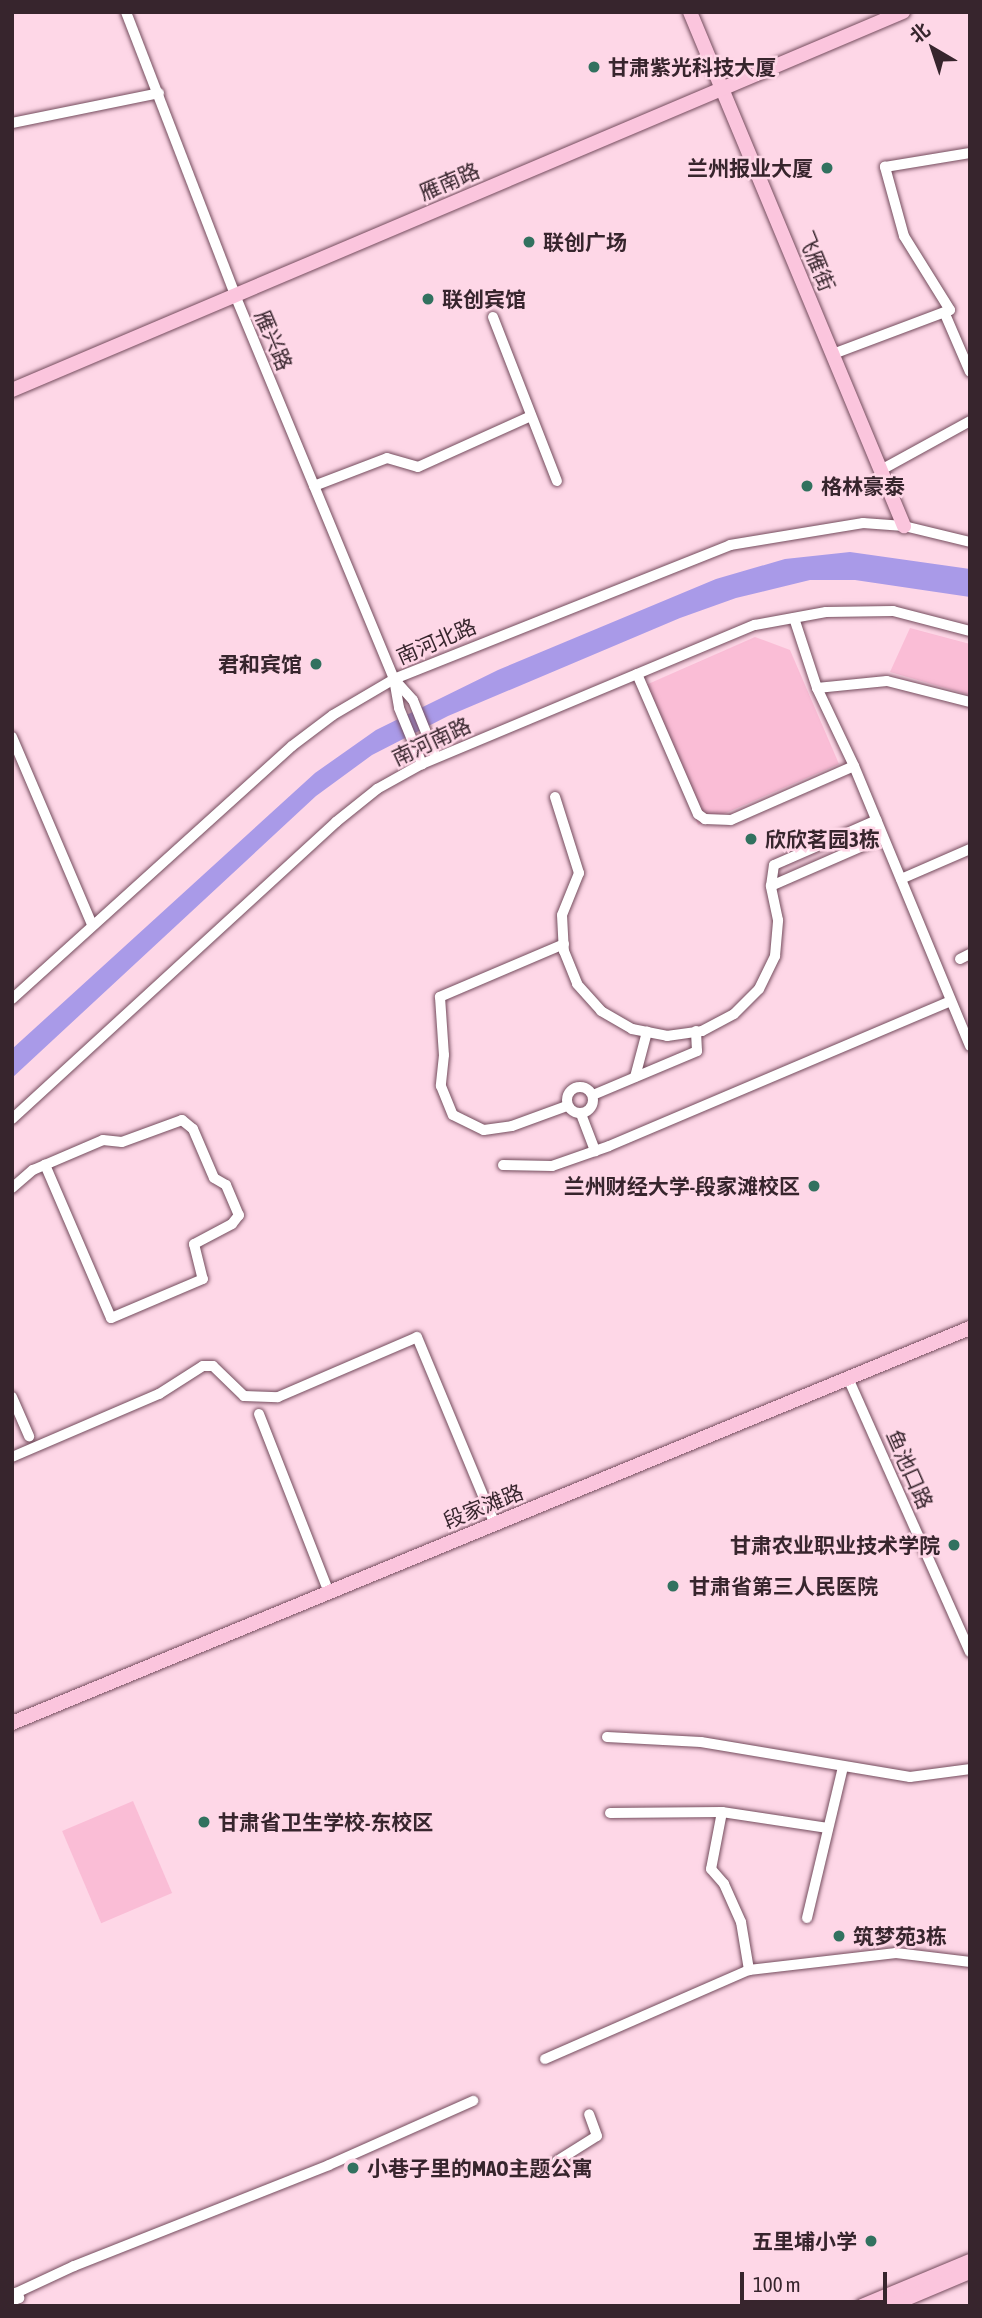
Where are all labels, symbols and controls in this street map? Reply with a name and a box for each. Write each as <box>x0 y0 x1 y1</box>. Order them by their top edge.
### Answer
north arrow <box>898 14 968 84</box>
text: 北 <box>905 18 934 47</box>
place label: 甘肃紫光科技大厦 <box>608 54 776 80</box>
marker: 甘肃紫光科技大厦 <box>586 59 602 75</box>
place label: 兰州报业大厦 <box>687 155 813 181</box>
street label: 雁南路 <box>415 157 483 205</box>
marker: 兰州报业大厦 <box>819 160 835 176</box>
street label: 飞雁街 <box>794 227 840 295</box>
place label: 联创广场 <box>543 229 627 255</box>
marker: 联创广场 <box>521 234 537 250</box>
place label: 联创宾馆 <box>442 286 526 312</box>
marker: 联创宾馆 <box>420 291 436 307</box>
street label: 雁兴路 <box>250 306 298 374</box>
place label: 格林豪泰 <box>821 473 905 499</box>
marker: 格林豪泰 <box>799 478 815 494</box>
street label: 南河北路 <box>392 613 480 669</box>
place label: 君和宾馆 <box>218 651 302 677</box>
marker: 君和宾馆 <box>308 656 324 672</box>
street label: 南河南路 <box>388 712 474 770</box>
place label: 欣欣茗园3栋 <box>765 826 880 852</box>
marker: 欣欣茗园3栋 <box>743 831 759 847</box>
place label: 兰州财经大学-段家滩校区 <box>564 1173 800 1199</box>
marker: 兰州财经大学-段家滩校区 <box>806 1178 822 1194</box>
street label: 鱼池口路 <box>881 1426 939 1512</box>
street label: 段家滩路 <box>439 1479 527 1533</box>
place label: 甘肃农业职业技术学院 <box>730 1532 940 1558</box>
marker: 甘肃农业职业技术学院 <box>946 1537 962 1553</box>
place label: 甘肃省第三人民医院 <box>689 1573 878 1599</box>
marker: 甘肃省第三人民医院 <box>663 1576 683 1596</box>
place label: 甘肃省卫生学校-东校区 <box>218 1809 433 1835</box>
marker: 甘肃省卫生学校-东校区 <box>196 1814 212 1830</box>
place label: 筑梦苑3栋 <box>853 1923 947 1949</box>
marker: 筑梦苑3栋 <box>831 1928 847 1944</box>
place label: 小巷子里的MAO主题公寓 <box>367 2155 593 2181</box>
marker: 小巷子里的MAO主题公寓 <box>345 2160 361 2176</box>
place label: 五里埔小学 <box>752 2228 857 2254</box>
marker: 五里埔小学 <box>863 2233 879 2249</box>
scale bar <box>744 2258 891 2302</box>
text: 100 m <box>753 2272 801 2296</box>

